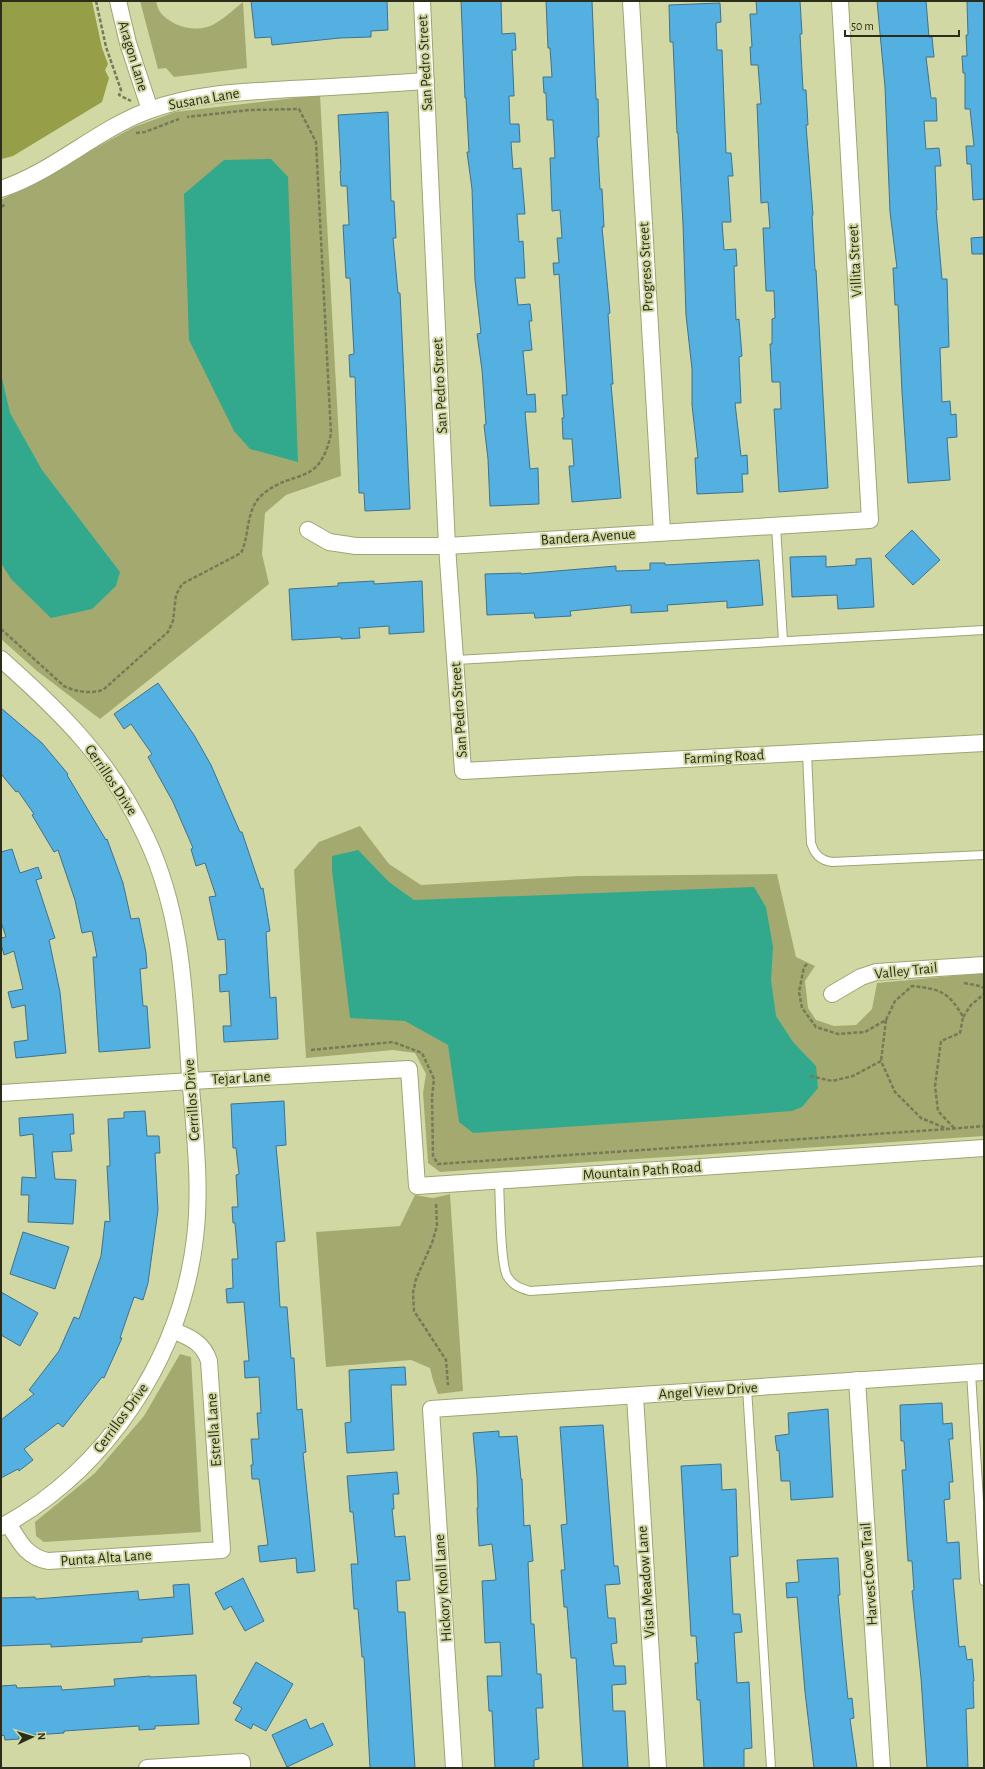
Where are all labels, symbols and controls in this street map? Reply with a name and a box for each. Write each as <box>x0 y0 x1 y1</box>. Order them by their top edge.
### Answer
scale bar <box>845 12 959 38</box>
street label: San Pedro Street <box>415 15 435 111</box>
street label: Aragon Lane <box>115 19 151 93</box>
text: 50 m <box>851 20 874 32</box>
street label: Susana Lane <box>167 85 241 113</box>
street label: Progreso Street <box>636 222 656 312</box>
street label: Villita Street <box>846 224 864 298</box>
street label: San Pedro Street <box>430 338 450 434</box>
street label: Bandera Avenue <box>540 526 636 548</box>
street label: San Pedro Street <box>448 662 470 758</box>
street label: Cerrillos Drive <box>82 742 140 818</box>
street label: Farming Road <box>683 747 765 767</box>
street label: Valley Trail <box>874 960 938 982</box>
street label: Cerrillos Drive <box>182 1059 202 1141</box>
street label: Tejar Lane <box>211 1069 271 1087</box>
street label: Mountain Path Road <box>582 1159 702 1183</box>
street label: Cerrillos Drive <box>91 1380 151 1455</box>
street label: Angel View Drive <box>658 1380 758 1402</box>
street label: Estrella Lane <box>204 1393 224 1467</box>
street label: Harvest Cove Trail <box>858 1522 880 1626</box>
street label: Vista Meadow Lane <box>635 1525 657 1639</box>
street label: Hickory Knoll Lane <box>432 1533 454 1642</box>
street label: Punta Alta Lane <box>60 1547 152 1569</box>
north arrow <box>12 1717 52 1757</box>
text: N <box>36 1732 47 1741</box>

